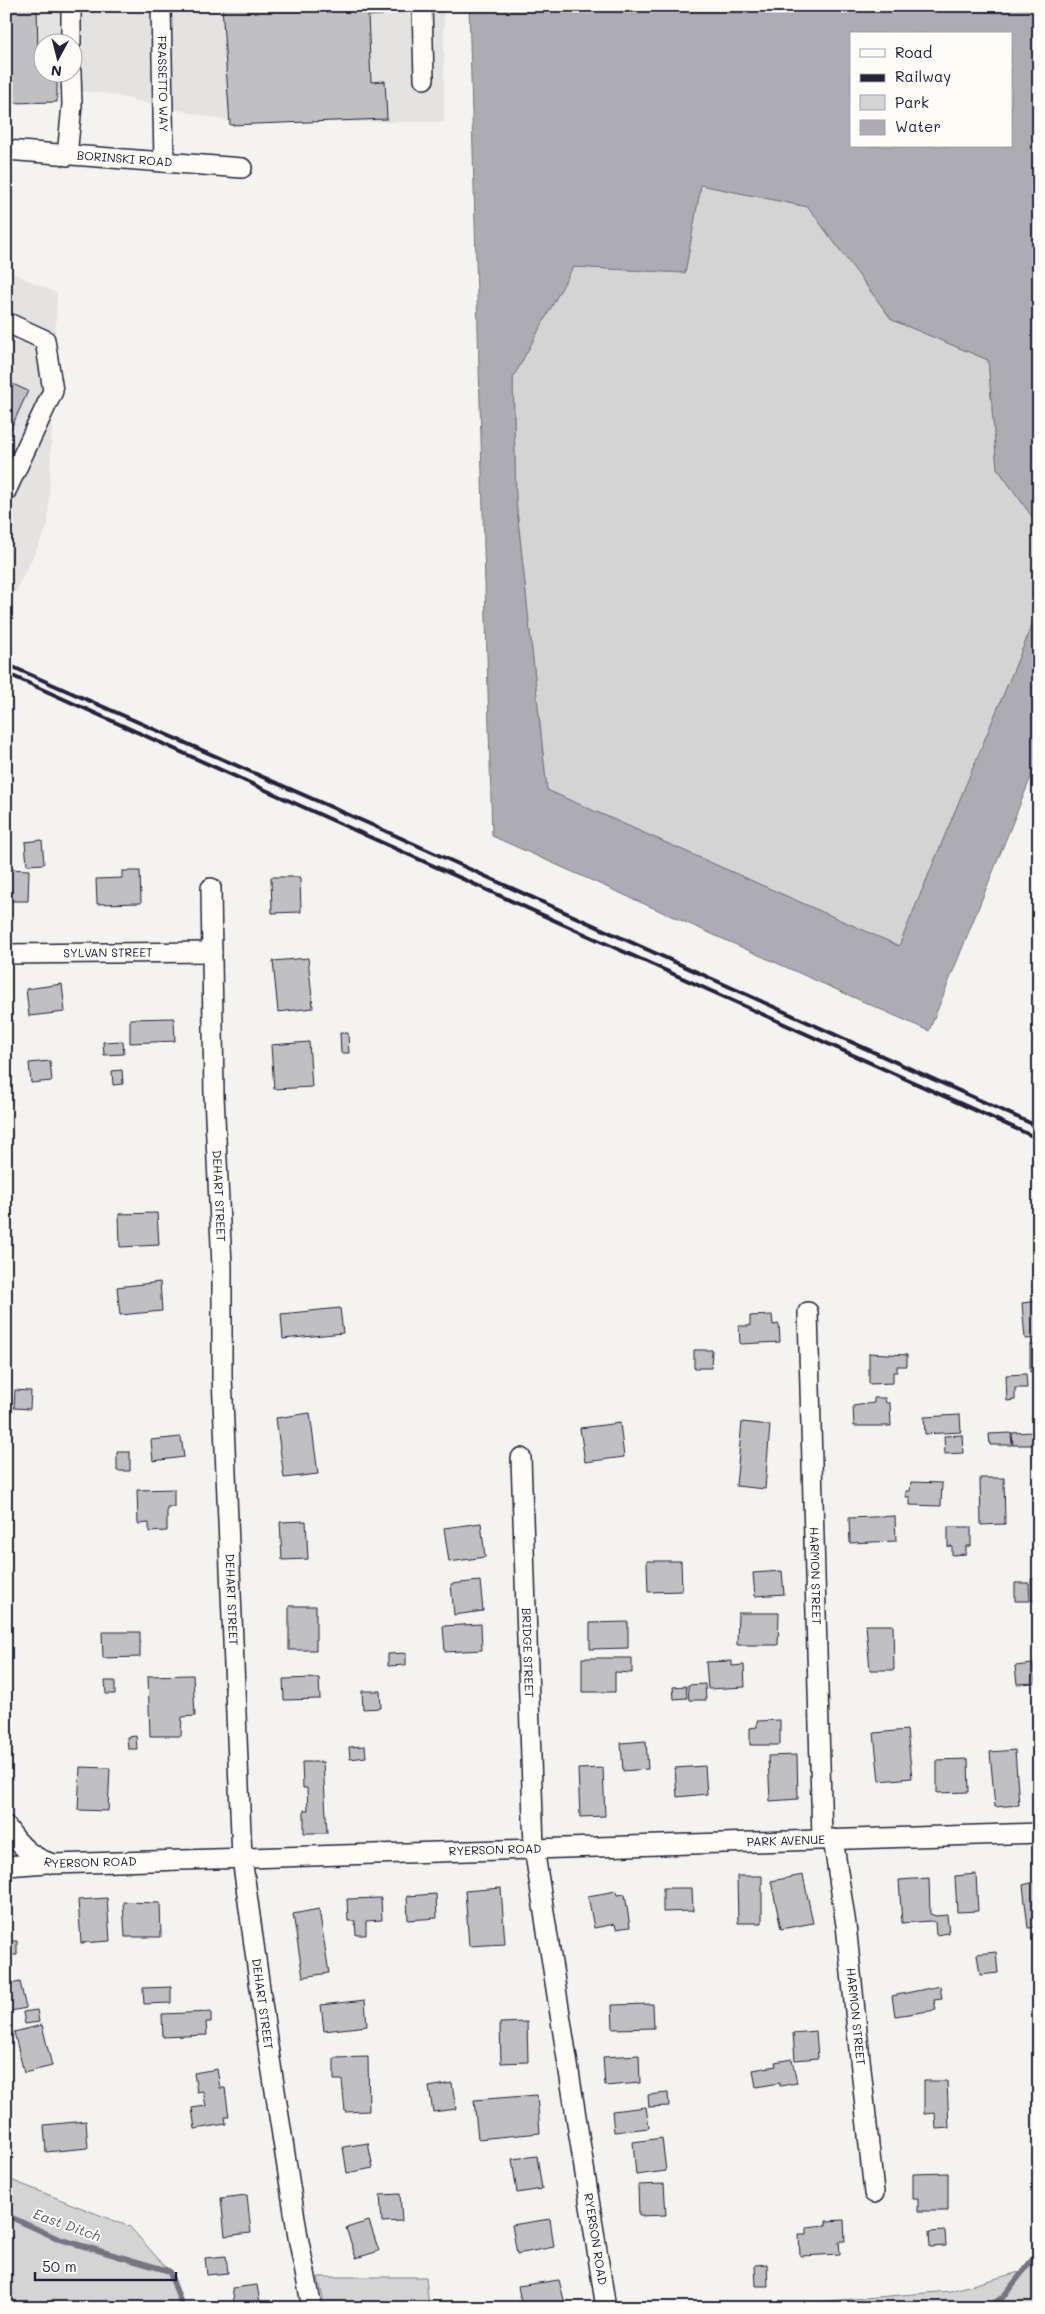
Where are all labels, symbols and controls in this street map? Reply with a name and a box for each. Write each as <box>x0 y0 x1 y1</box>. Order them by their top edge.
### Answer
north arrow <box>32 32 82 82</box>
legend <box>850 32 1012 148</box>
street label: FRASSETTO WAY <box>155 36 172 133</box>
text: Road <box>895 42 932 62</box>
text: N <box>50 61 63 81</box>
text: Railway <box>895 66 951 86</box>
text: Park <box>895 92 929 112</box>
text: Water <box>895 116 941 136</box>
street label: BORINSKI ROAD <box>76 146 173 170</box>
street label: SYLVAN STREET <box>63 944 153 960</box>
street label: DEHART STREET <box>210 1150 230 1242</box>
street label: HARMON STREET <box>807 1527 825 1625</box>
street label: DEHART STREET <box>222 1553 242 1646</box>
street label: BRIDGE STREET <box>519 1608 538 1698</box>
street label: PARK AVENUE <box>746 1831 825 1849</box>
street label: RYERSON ROAD <box>448 1840 542 1859</box>
street label: RYERSON ROAD <box>42 1852 137 1871</box>
street label: DEHART STREET <box>249 1957 277 2051</box>
street label: HARMON STREET <box>844 1967 870 2066</box>
street label: RYERSON ROAD <box>581 2192 611 2286</box>
water label: East Ditch <box>31 2204 104 2246</box>
scale bar <box>35 2249 176 2281</box>
text: 50 m <box>42 2256 77 2276</box>

